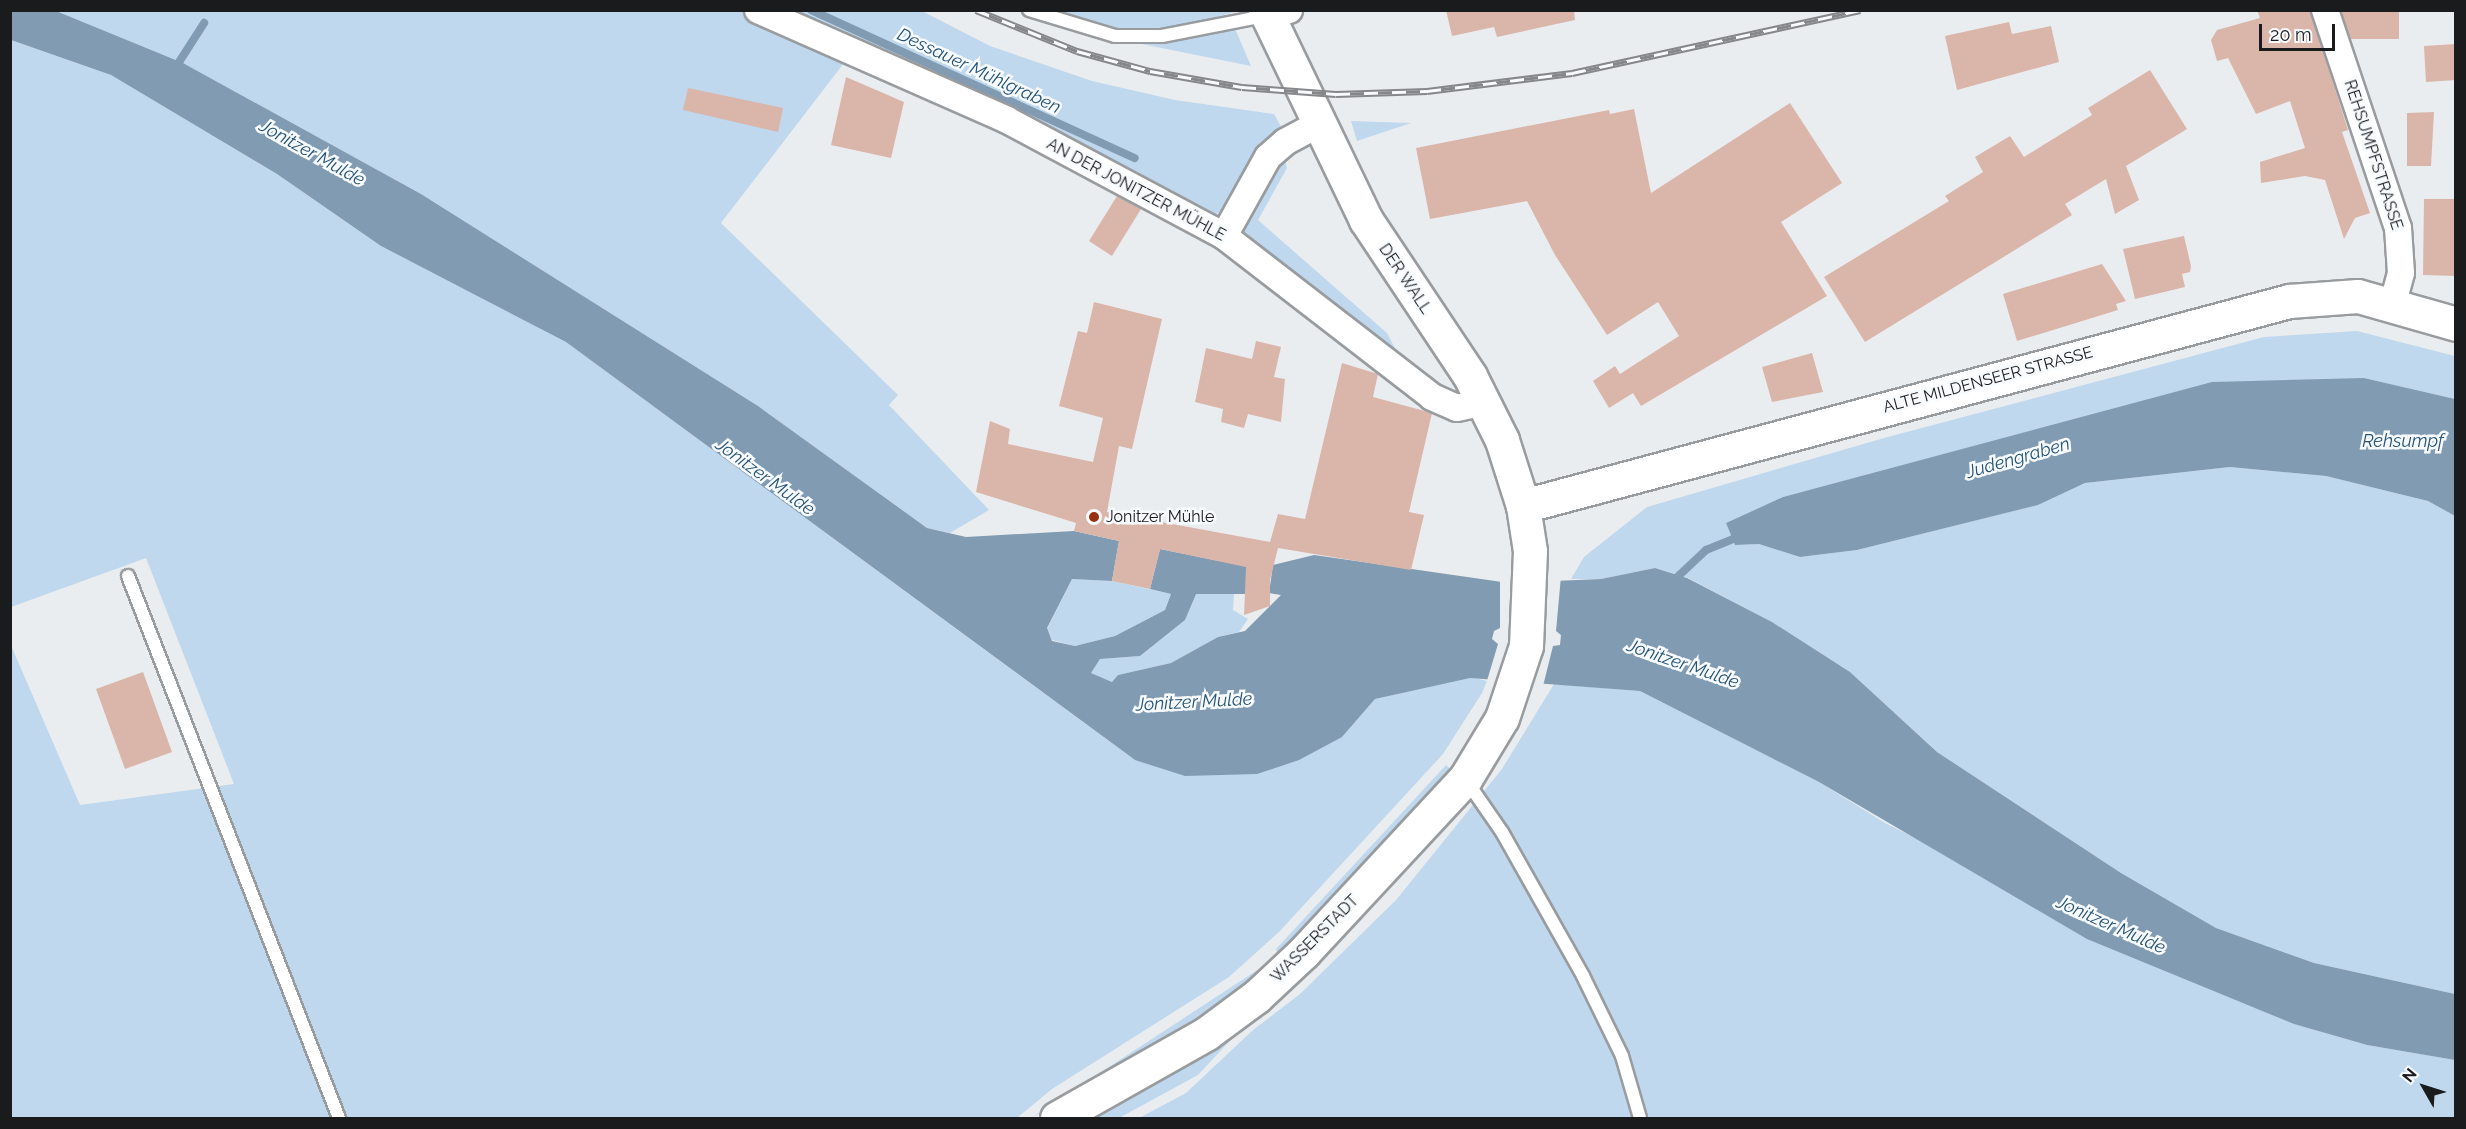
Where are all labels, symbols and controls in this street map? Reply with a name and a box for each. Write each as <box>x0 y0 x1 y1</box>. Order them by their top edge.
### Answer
scale bar <box>2262 12 2338 50</box>
water label: Dessauer Mühlgraben <box>894 24 1064 118</box>
text: 20 m <box>2270 24 2312 45</box>
street label: REHSUMPFSTRASSE <box>2340 78 2406 232</box>
water label: Jonitzer Mulde <box>255 115 369 191</box>
street label: AN DER JONITZER MÜHLE <box>1043 135 1229 245</box>
street label: DER WALL <box>1374 240 1436 318</box>
street label: ALTE MILDENSEER STRASSE <box>1881 343 2095 417</box>
water label: Rehsumpf <box>2362 430 2444 452</box>
water label: Judengraben <box>1964 433 2072 483</box>
water label: Jonitzer Mulde <box>711 434 819 520</box>
place label: Jonitzer Mühle <box>1106 507 1215 527</box>
marker: Jonitzer Mühle <box>1087 510 1101 524</box>
water label: Jonitzer Mulde <box>1624 635 1742 693</box>
water label: Jonitzer Mulde <box>1135 688 1253 716</box>
street label: WASSERSTADT <box>1267 891 1363 987</box>
water label: Jonitzer Mulde <box>2053 891 2169 959</box>
north arrow <box>2394 1057 2454 1117</box>
text: N <box>2398 1065 2421 1086</box>

